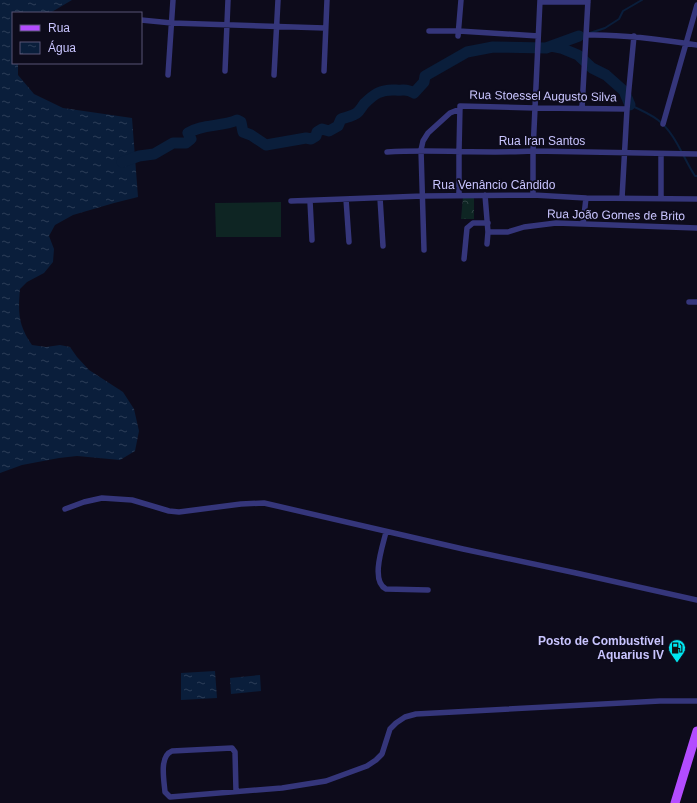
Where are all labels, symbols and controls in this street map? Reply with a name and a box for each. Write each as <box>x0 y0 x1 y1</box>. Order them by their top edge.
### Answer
legend <box>12 12 142 64</box>
text: Rua <box>48 21 70 35</box>
text: Água <box>48 40 76 55</box>
street label: Rua Stoessel Augusto Silva <box>469 88 617 104</box>
street label: Rua Iran Santos <box>499 134 585 148</box>
street label: Rua Venâncio Cândido <box>433 178 556 192</box>
street label: Rua João Gomes de Brito <box>547 207 685 223</box>
place label: Posto de Combustível Aquarius IV <box>538 634 664 662</box>
fuel station icon: Posto de Combustível Aquarius IV <box>667 638 687 663</box>

